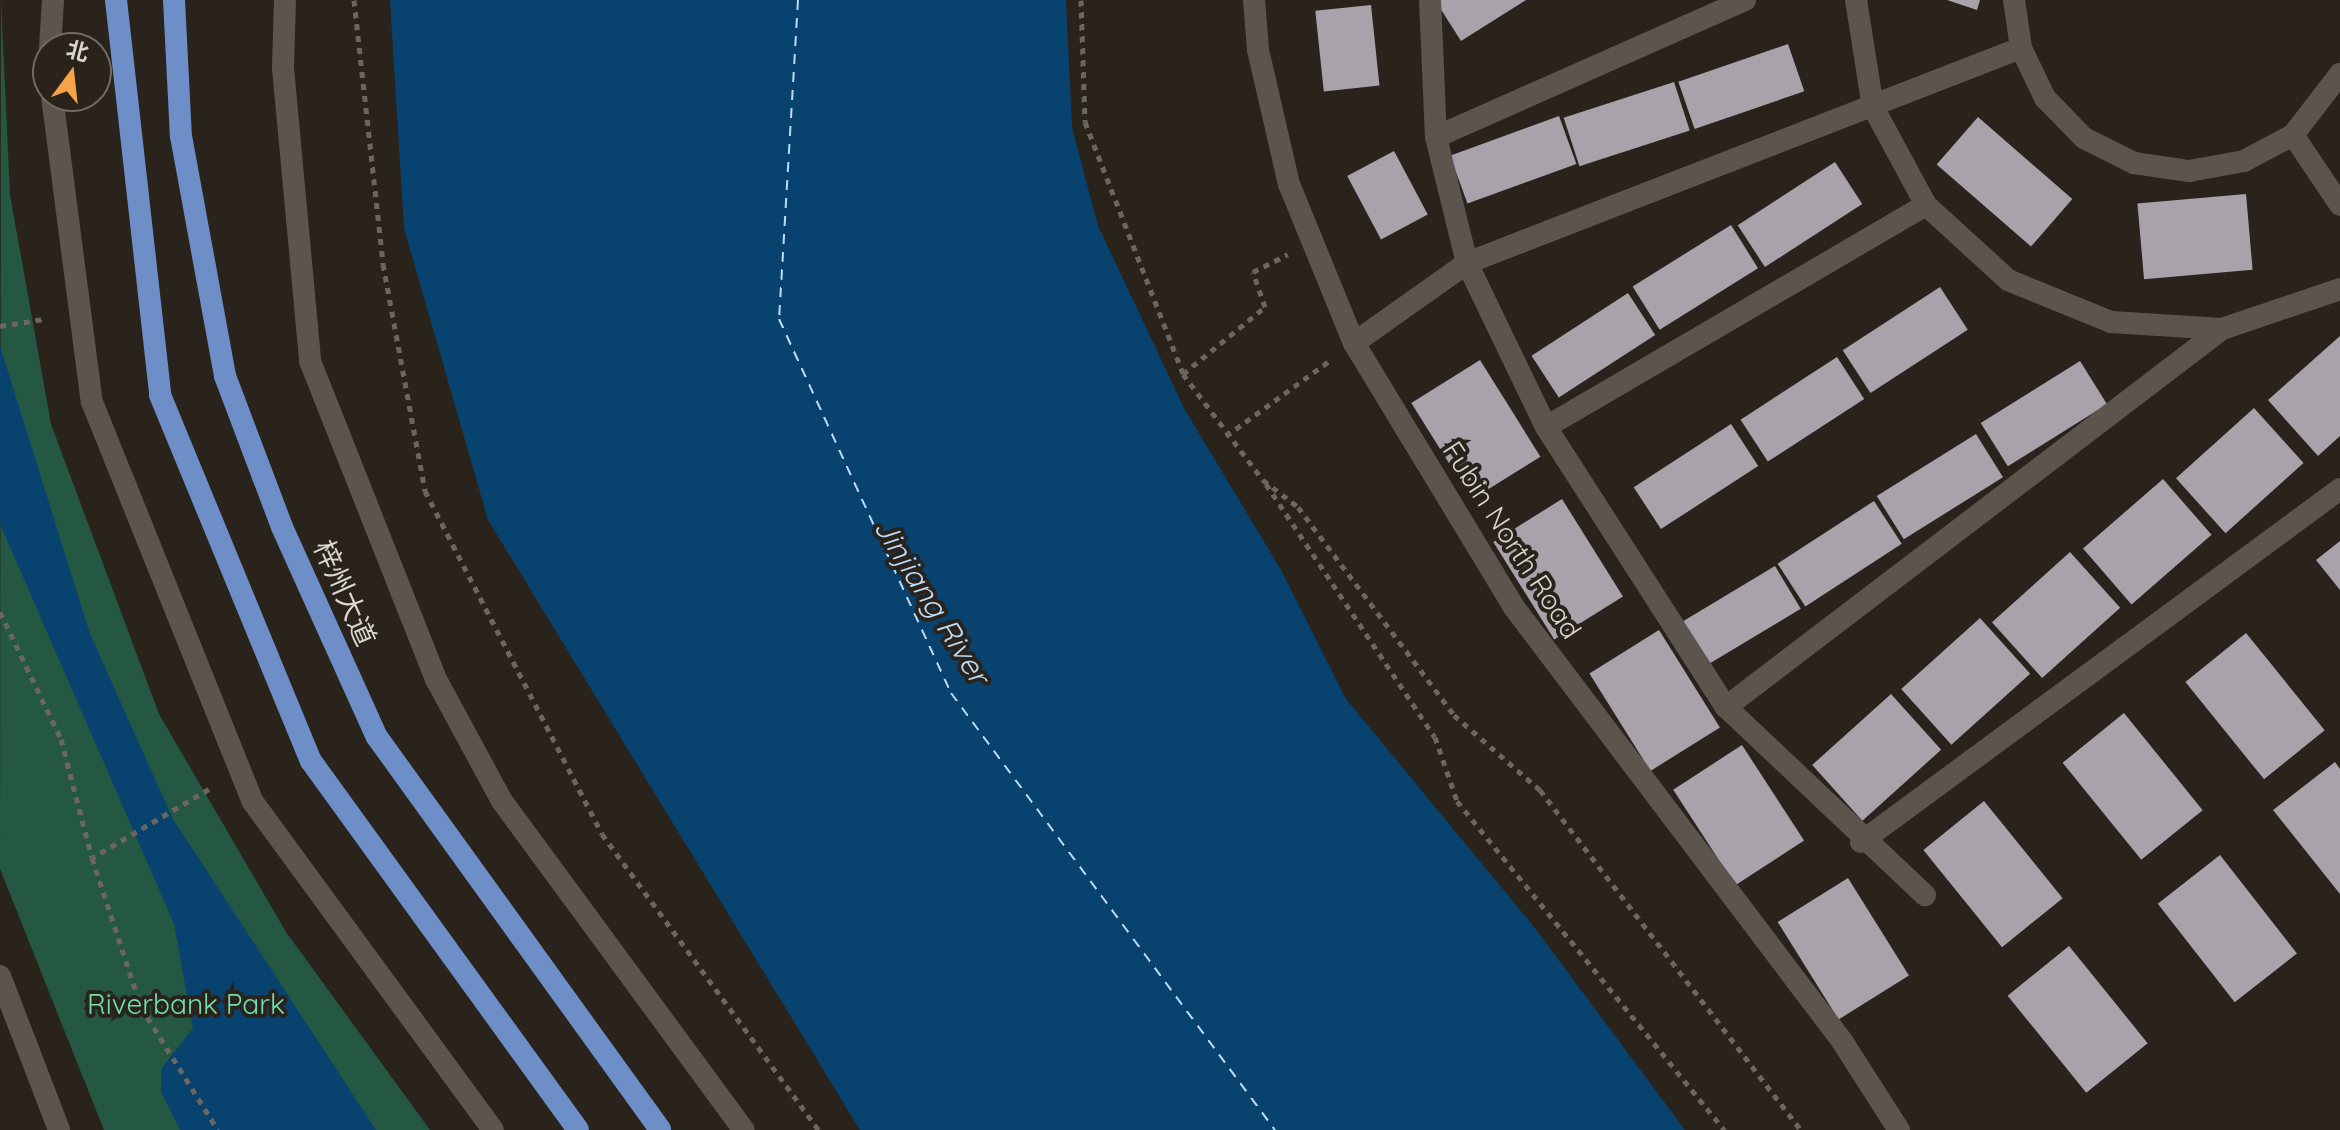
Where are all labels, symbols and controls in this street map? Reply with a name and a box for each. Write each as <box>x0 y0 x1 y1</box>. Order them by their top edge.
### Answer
north arrow <box>32 32 112 112</box>
text: 北 <box>63 34 92 67</box>
street label: Fubin North Road <box>1436 435 1588 645</box>
water label: Jinjiang River <box>867 511 997 691</box>
street label: 梓州大道 <box>307 535 383 651</box>
park label: Riverbank Park <box>87 987 285 1021</box>

